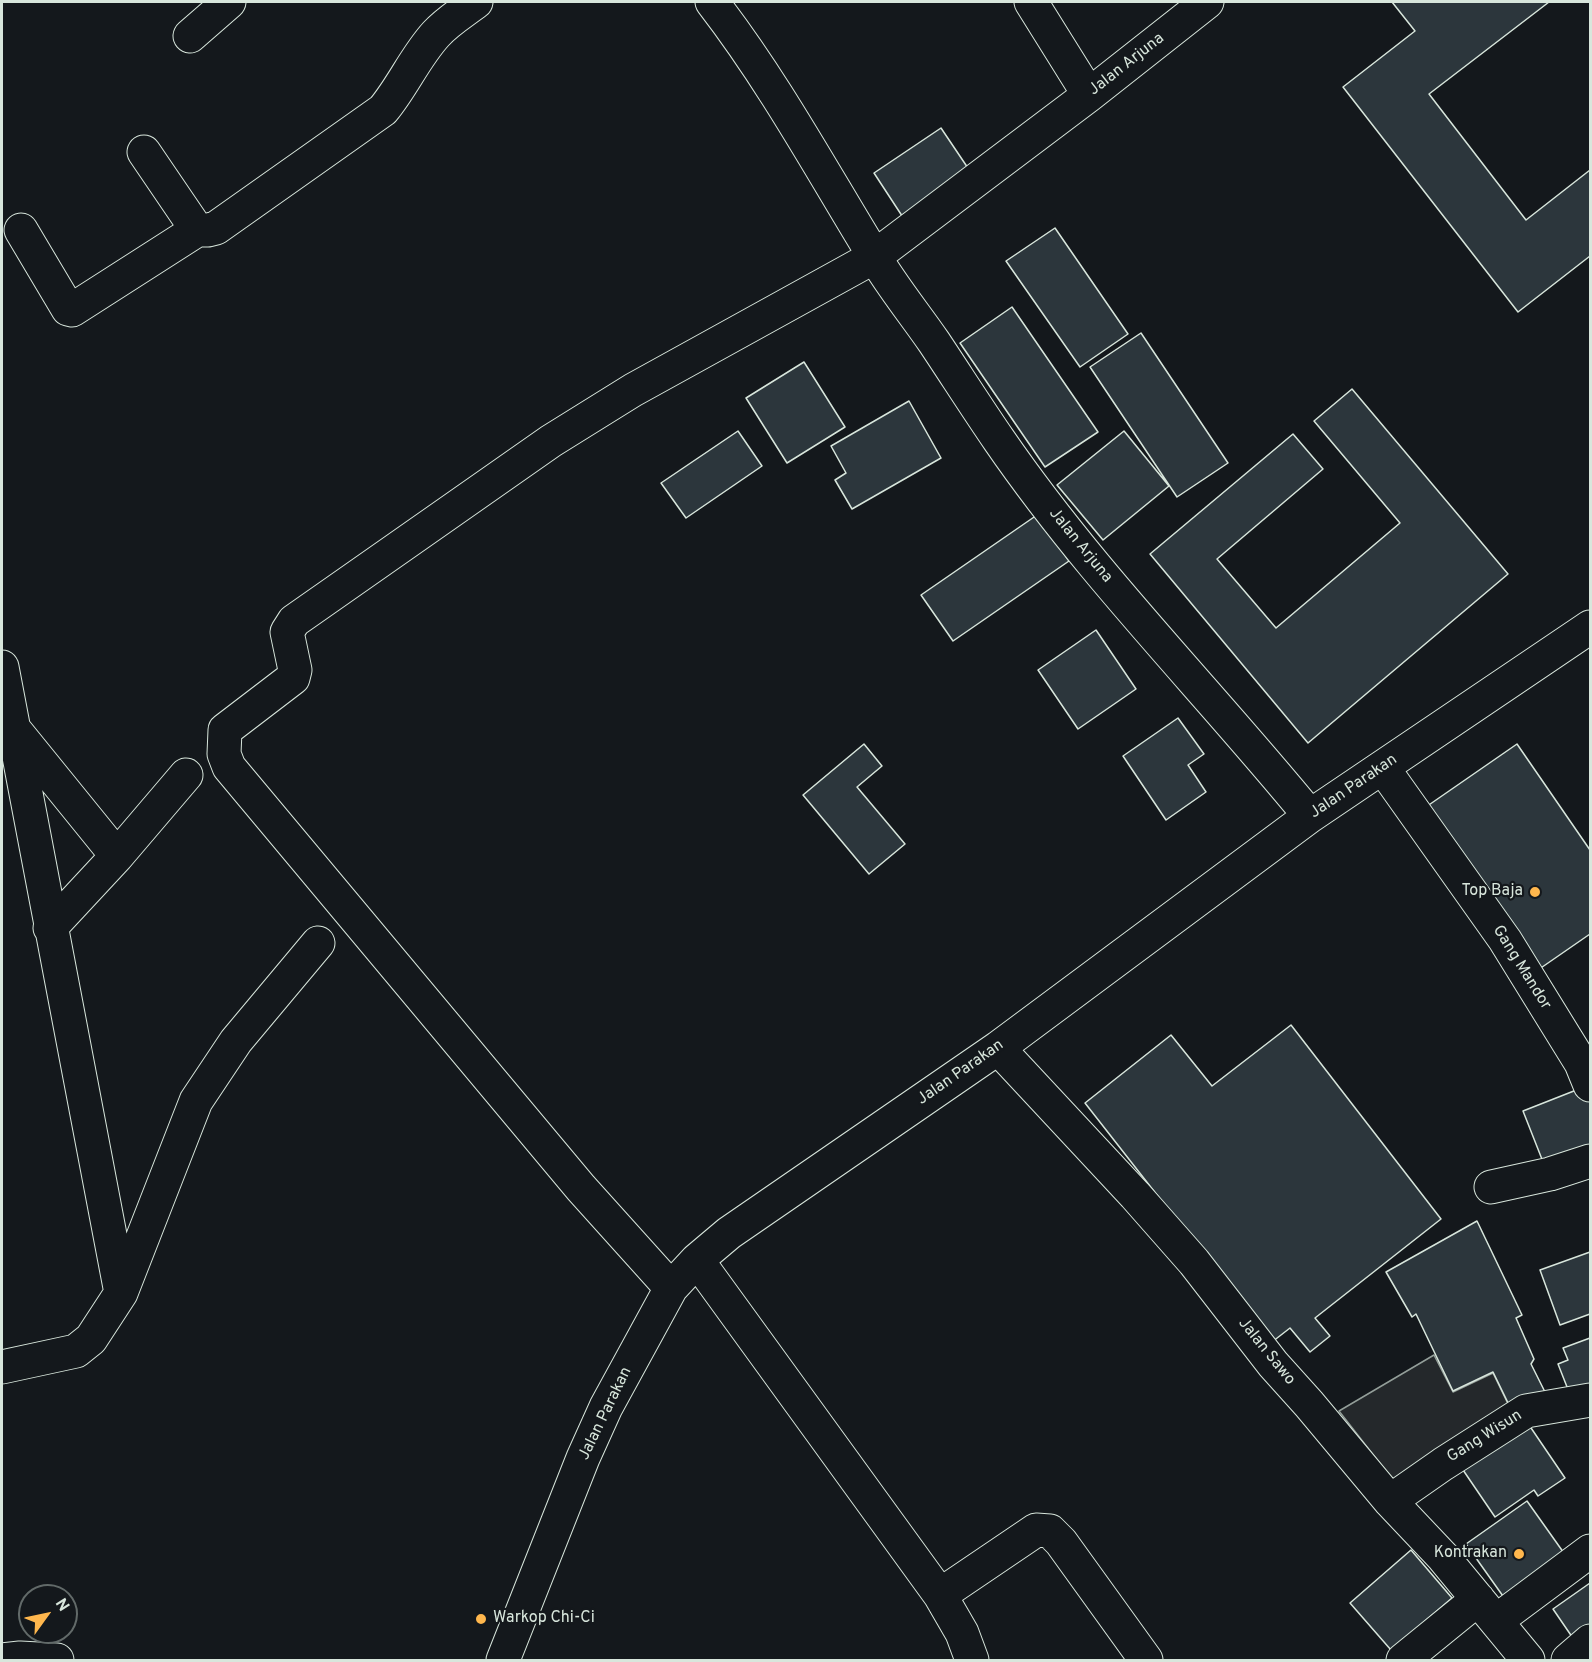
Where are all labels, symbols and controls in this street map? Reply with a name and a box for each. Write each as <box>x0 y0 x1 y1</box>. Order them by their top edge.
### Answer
street label: Jalan Arjuna <box>1085 30 1169 100</box>
street label: Jalan Arjuna <box>1044 505 1116 587</box>
street label: Jalan Parakan <box>1307 751 1401 823</box>
place label: Top Baja <box>1461 882 1523 902</box>
marker: Top Baja <box>1528 885 1542 899</box>
street label: Gang Mandor <box>1487 922 1555 1014</box>
street label: Jalan Parakan <box>914 1036 1008 1110</box>
street label: Jalan Sawo <box>1233 1315 1299 1389</box>
street label: Jalan Parakan <box>575 1364 637 1464</box>
street label: Gang Wisun <box>1444 1406 1526 1468</box>
place label: Kontrakan <box>1434 1544 1507 1564</box>
marker: Kontrakan <box>1512 1547 1526 1561</box>
north arrow <box>18 1584 78 1644</box>
text: N <box>50 1595 73 1616</box>
place label: Warkop Chi-Ci <box>493 1609 595 1629</box>
marker: Warkop Chi-Ci <box>474 1612 488 1626</box>

